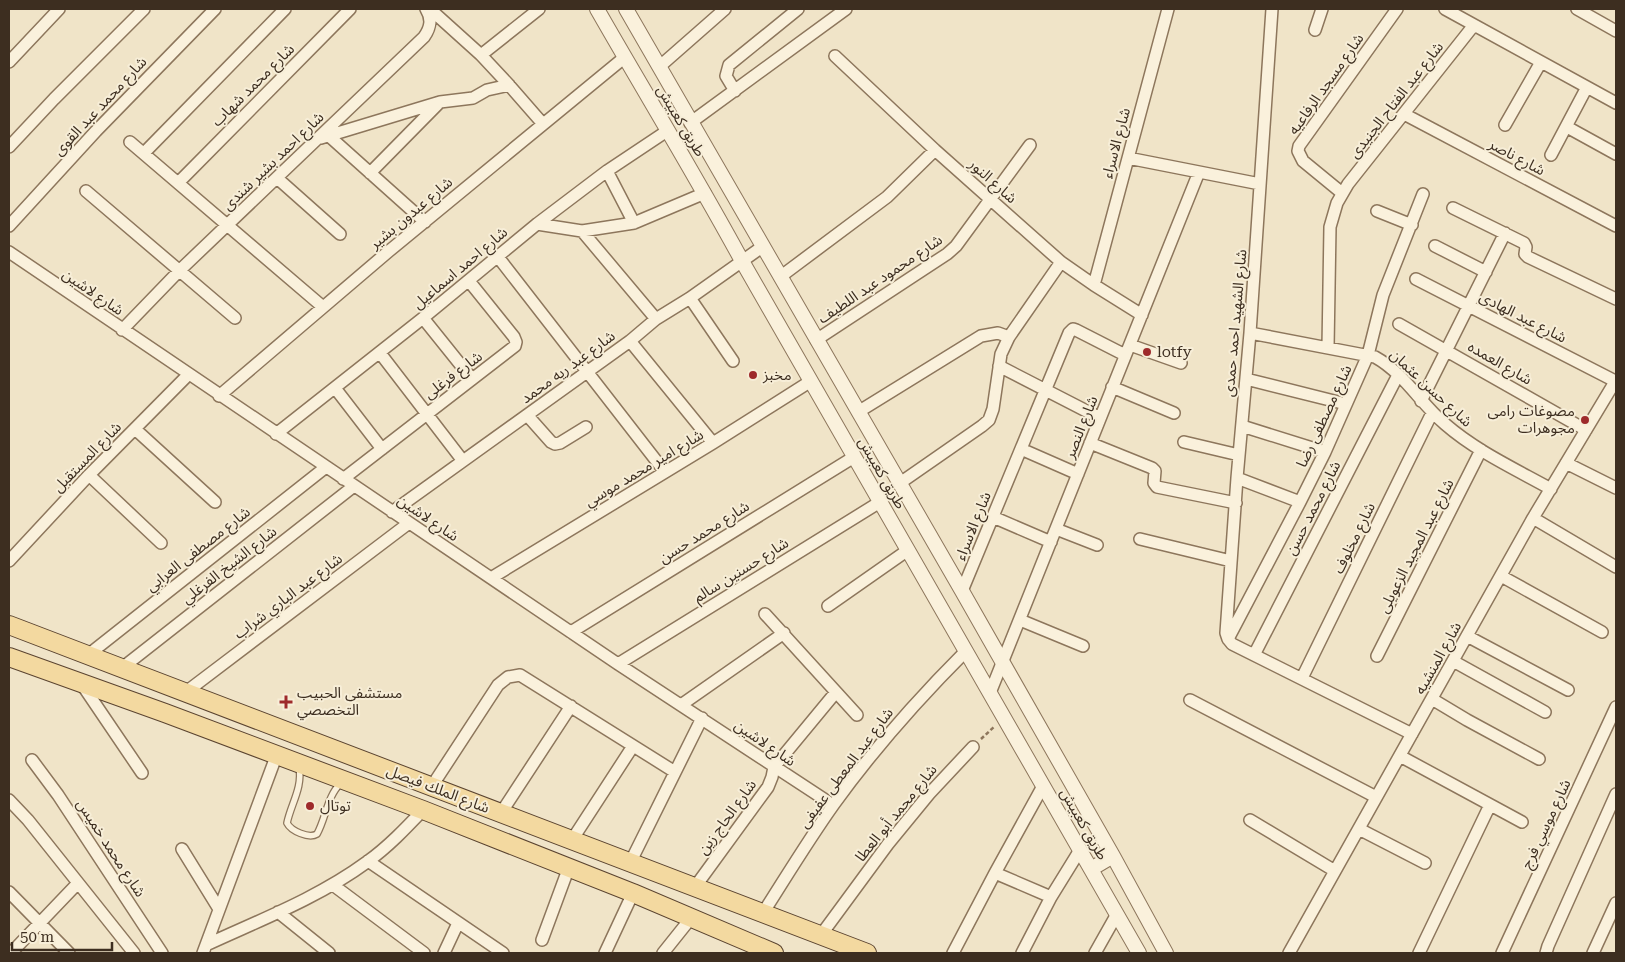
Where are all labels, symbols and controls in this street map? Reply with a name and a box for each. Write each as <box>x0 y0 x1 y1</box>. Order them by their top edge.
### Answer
street label: شارع مسجد الرفاعيه <box>1284 30 1370 140</box>
street label: شارع عبد الفتاح الجنيدى <box>1345 38 1450 164</box>
street label: شارع محمد شهاب <box>208 40 300 132</box>
street label: شارع محمد عبد القوى <box>50 53 153 161</box>
street label: طريق كعبيش <box>652 82 709 160</box>
street label: شارع الاسراء <box>1098 105 1137 181</box>
street label: شارع احمد بشير شندى <box>218 108 330 216</box>
street label: شارع ناصر <box>1484 134 1548 182</box>
street label: شارع النور <box>963 154 1021 210</box>
street label: شارع عبدون بشير <box>365 173 458 256</box>
street label: شارع احمد اسماعيل <box>409 223 513 315</box>
street label: شارع محمود عبد اللطيف <box>814 230 948 330</box>
street label: شارع الشهيد احمد حمدى <box>1220 248 1253 398</box>
street label: شارع لاشين <box>57 265 127 322</box>
street label: شارع عبد الهادى <box>1475 287 1570 349</box>
street label: شارع عبد ريه محمد <box>517 327 621 410</box>
street label: شارع العمده <box>1463 337 1535 391</box>
place label: lotfy <box>1157 343 1192 361</box>
street label: شارع حسن عثمان <box>1384 345 1476 433</box>
marker: lotfy <box>1141 346 1153 358</box>
street label: شارع فرغلى <box>420 347 488 405</box>
street label: شارع مصطفى رضا <box>1292 362 1358 471</box>
place label: مخبز <box>762 366 792 384</box>
marker: مخبز <box>747 369 759 381</box>
street label: شارع النصر <box>1060 393 1105 463</box>
place label: مصوغات رامى مجوهرات <box>1488 402 1575 437</box>
marker: مصوغات رامى مجوهرات <box>1579 414 1591 426</box>
street label: شارع المستقبل <box>49 418 127 498</box>
street label: شارع امير محمد موسي <box>581 425 708 513</box>
street label: طريق كعبيش <box>853 434 910 513</box>
street label: شارع محمد حسن <box>1281 458 1347 560</box>
street label: شارع عبد المجيد الزعويلى <box>1374 476 1460 617</box>
street label: شارع الاسراء <box>951 489 998 564</box>
street label: شارع لاشين <box>392 491 462 548</box>
street label: شارع محمد حسن <box>655 497 754 570</box>
street label: شارع مخلوف <box>1329 499 1382 578</box>
street label: شارع مصطفى العرابي <box>142 502 256 598</box>
street label: شارع الشيخ الفرغلي <box>178 522 282 610</box>
street label: شارع حسنين سالم <box>690 533 794 609</box>
street label: شارع عبد الباري شراب <box>230 549 348 645</box>
street label: شارع المنشيه <box>1411 618 1468 699</box>
place label: مستشفى الحبيب التخصصي <box>297 684 402 721</box>
marker: مستشفى الحبيب التخصصي <box>279 695 293 709</box>
street label: شارع عبد المعطى عفيفى <box>795 704 900 834</box>
street label: شارع لاشين <box>729 716 799 773</box>
street label: شارع الملك فيصل <box>383 761 492 820</box>
street label: شارع محمد أبو العطا <box>851 761 943 867</box>
street label: شارع الحاج زين <box>694 776 763 860</box>
street label: شارع موسي فرج <box>1517 776 1577 873</box>
street label: طريق كعبيش <box>1055 785 1112 864</box>
street label: شارع محمد خميس <box>70 796 149 902</box>
place label: توتال <box>320 797 351 815</box>
marker: توتال <box>304 800 316 812</box>
scale bar <box>12 920 112 952</box>
text: 50 m <box>20 928 55 946</box>

